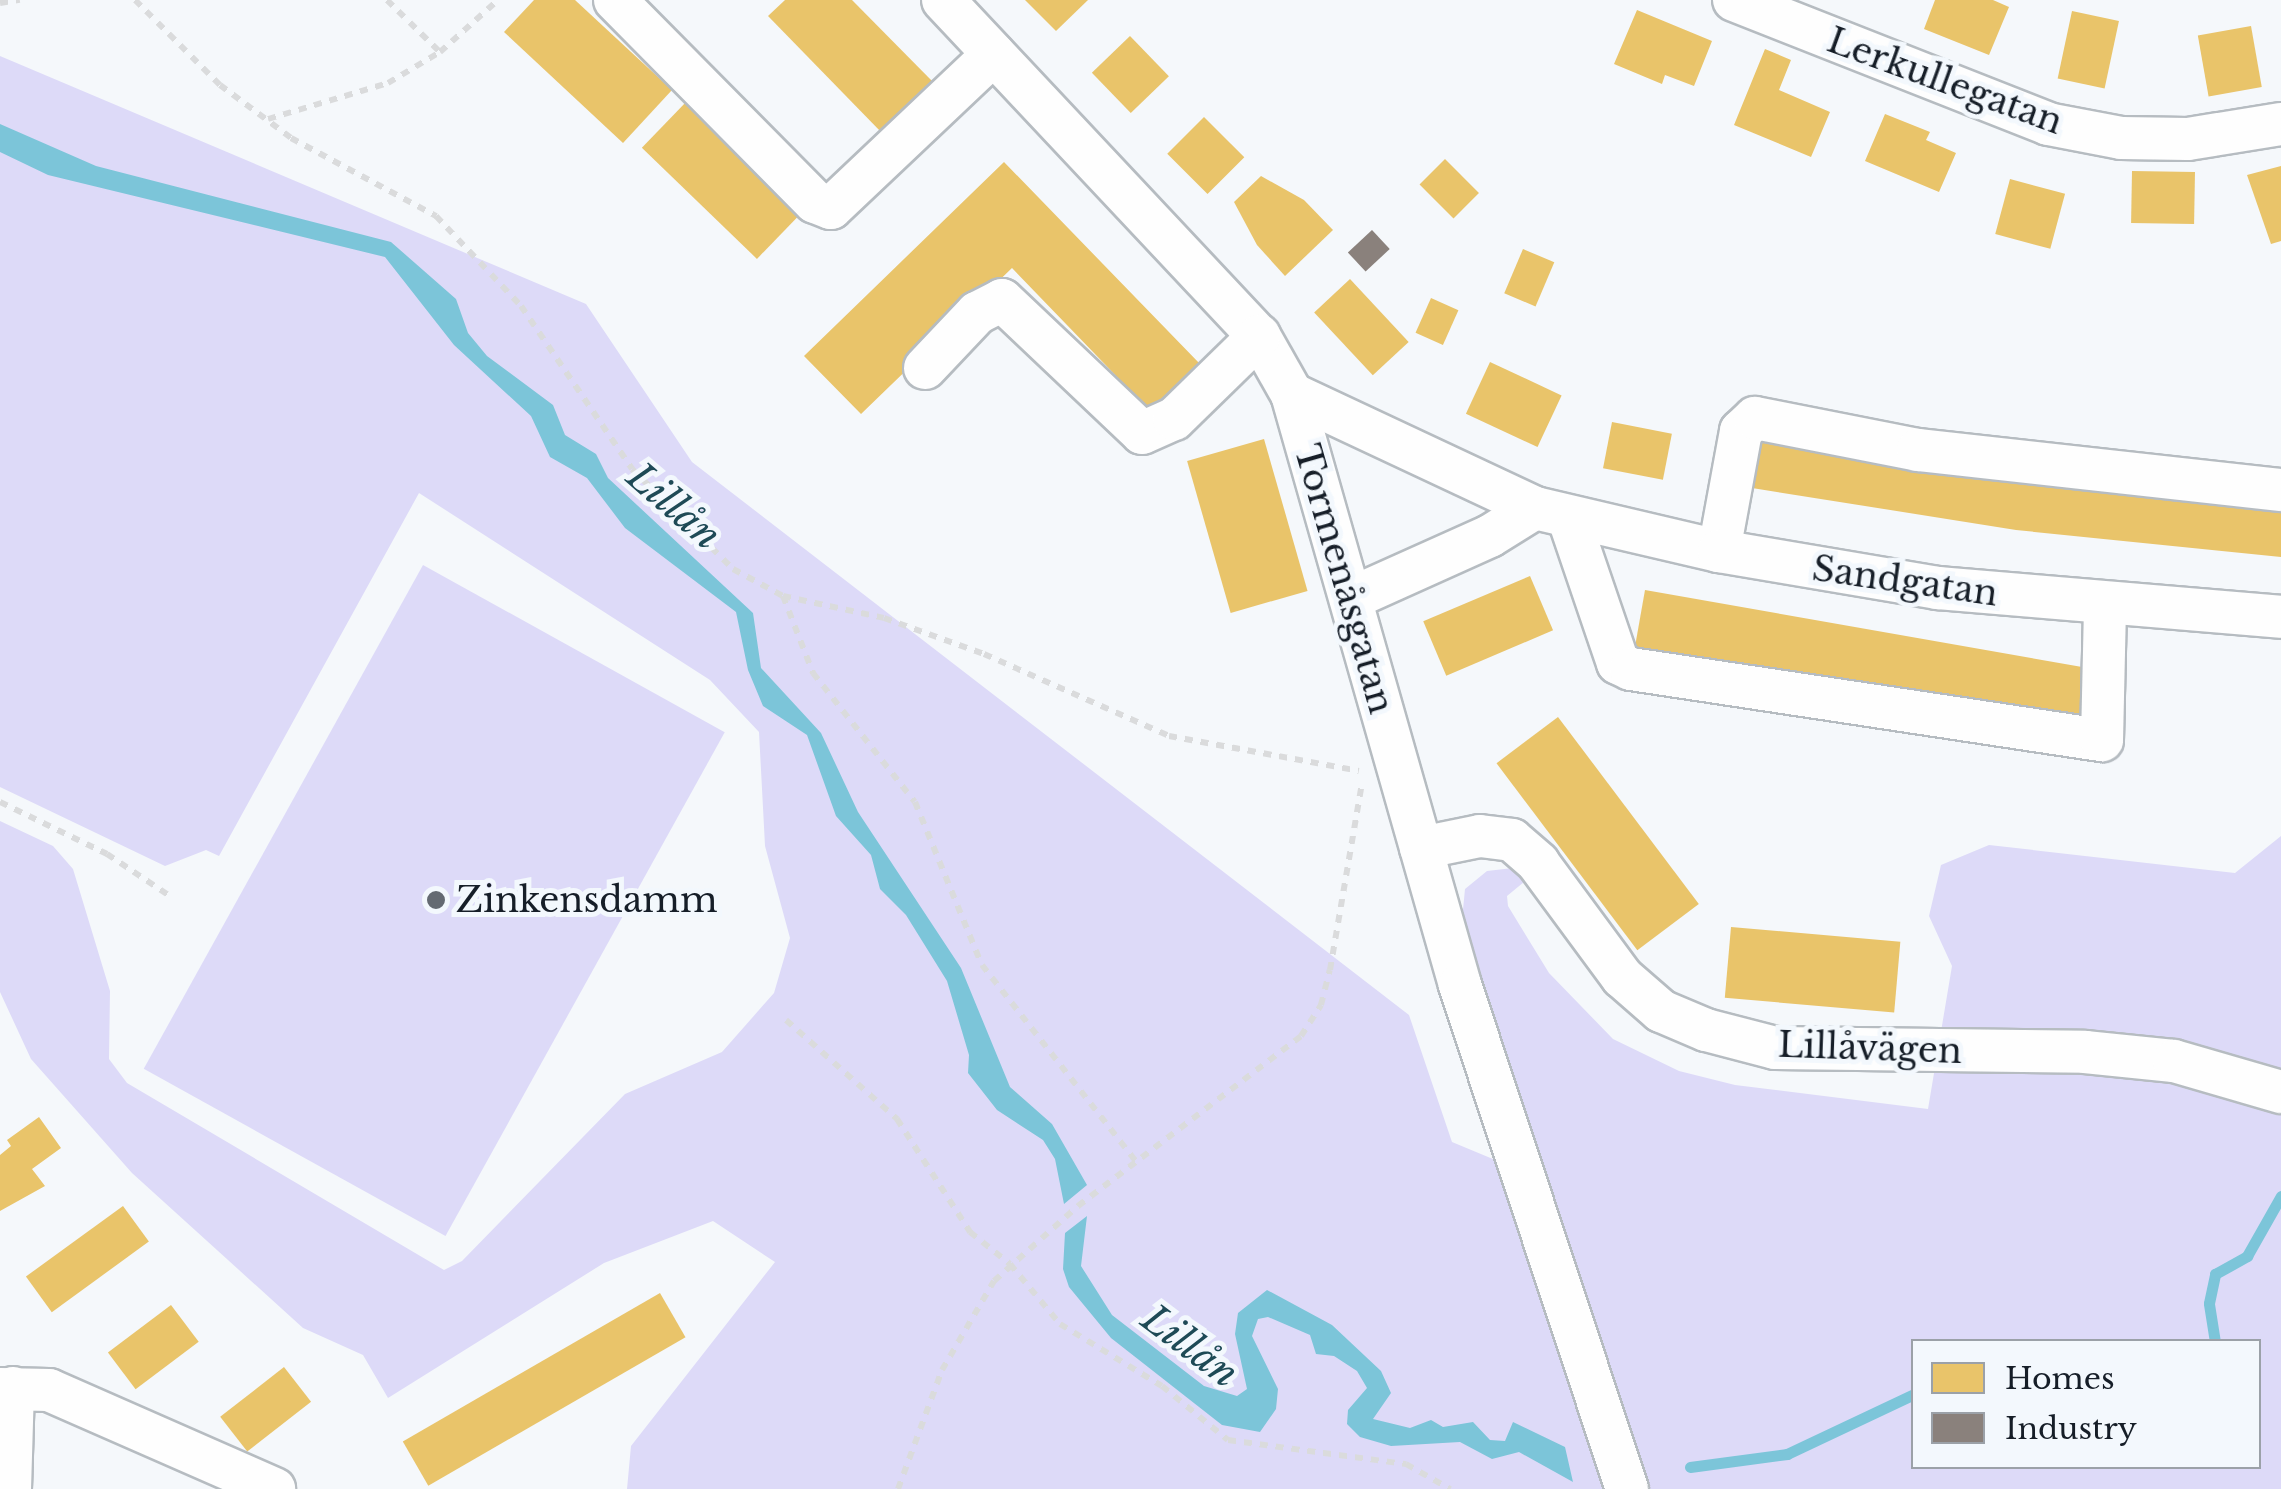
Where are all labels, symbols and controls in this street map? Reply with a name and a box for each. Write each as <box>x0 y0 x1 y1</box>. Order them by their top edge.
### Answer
street label: Lerkullegatan <box>1822 19 2068 143</box>
street label: Tormenåsgatan <box>1286 440 1402 718</box>
water label: Lillån <box>618 453 730 559</box>
street label: Sandgatan <box>1810 547 2000 615</box>
place label: Zinkensdamm <box>456 879 717 921</box>
marker: Zinkensdamm <box>425 889 447 911</box>
street label: Lillåvägen <box>1777 1024 1963 1072</box>
water label: Lillån <box>1133 1295 1247 1397</box>
legend <box>1911 1339 2261 1469</box>
text: Homes <box>2005 1360 2115 1397</box>
text: Industry <box>2005 1410 2137 1447</box>

